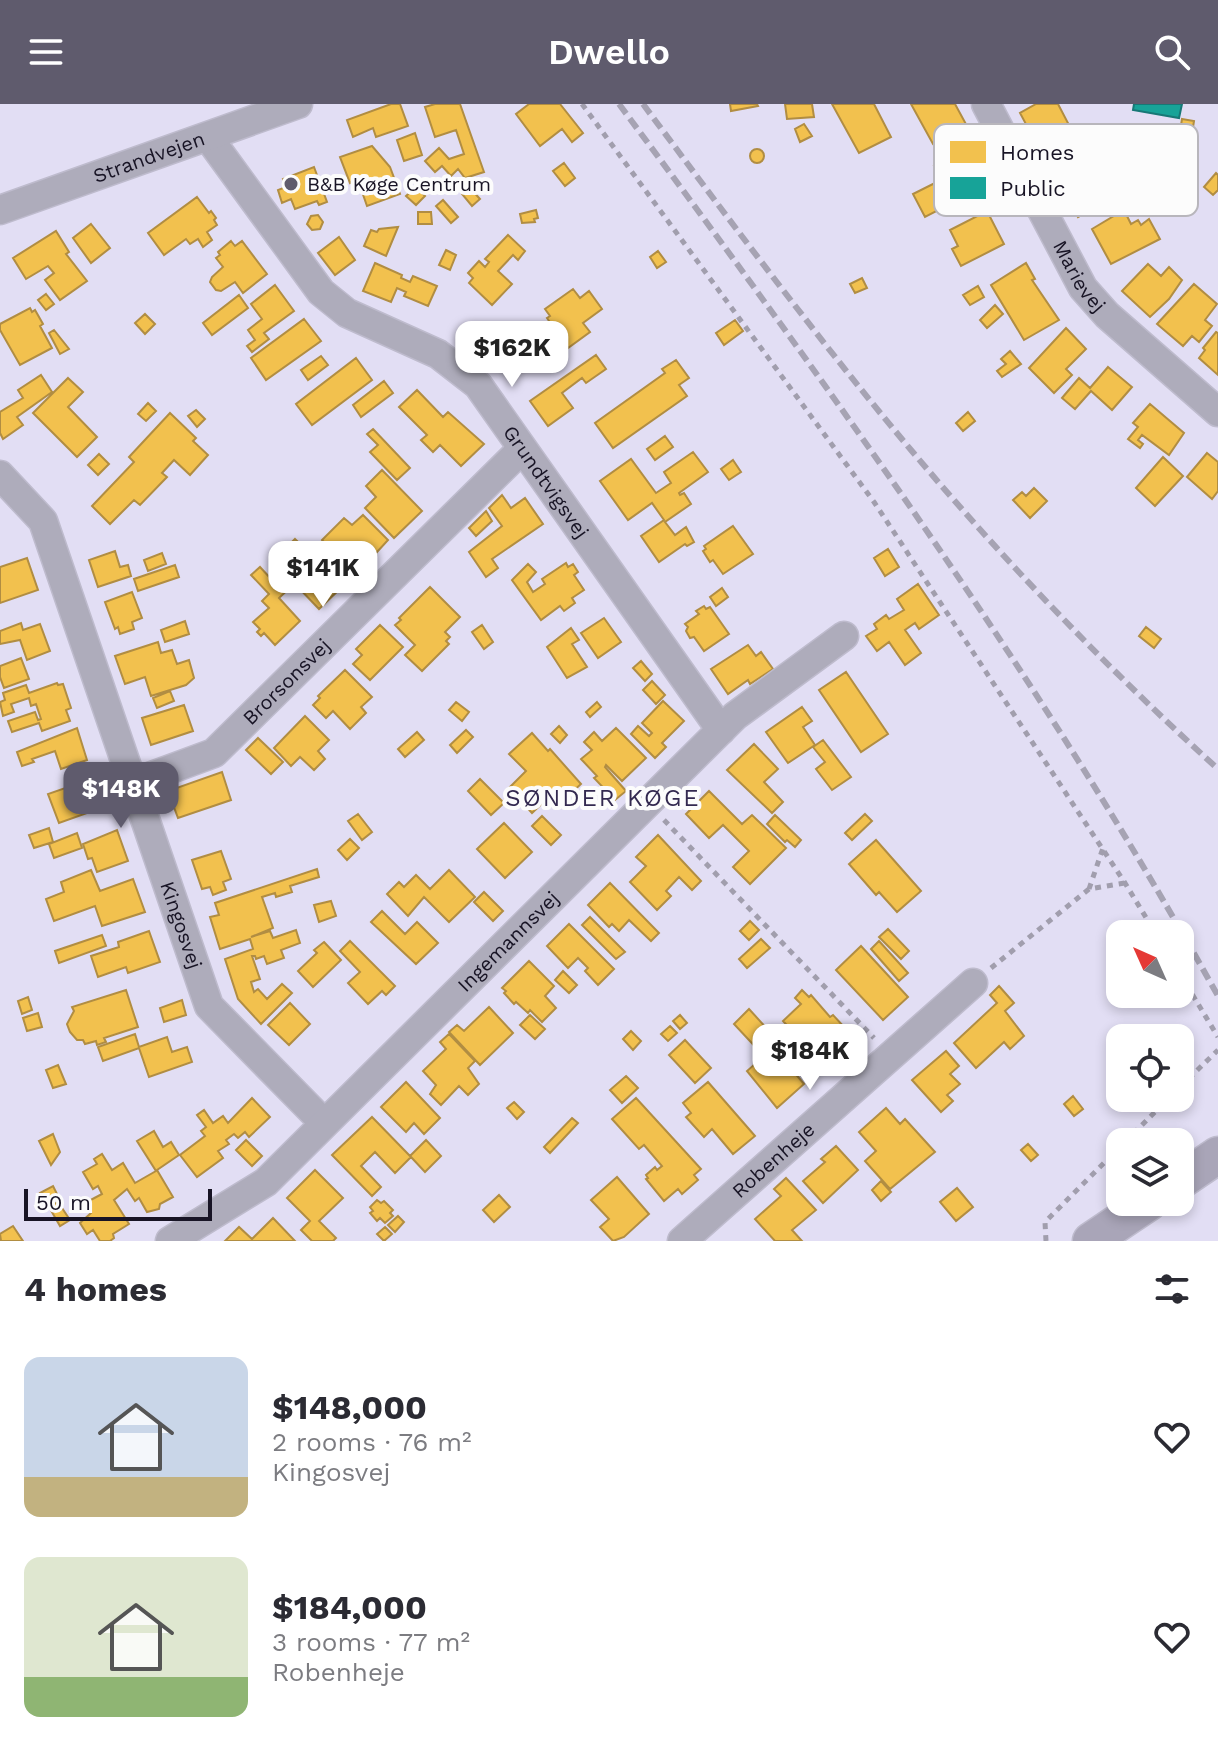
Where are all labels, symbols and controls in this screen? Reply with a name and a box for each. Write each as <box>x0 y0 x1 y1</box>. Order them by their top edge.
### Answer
icon: menu <box>24 30 68 74</box>
icon: search <box>1150 30 1194 74</box>
text: Dwello <box>548 31 670 73</box>
legend <box>934 124 1198 216</box>
street label: Strandvejen <box>90 126 208 188</box>
text: Homes <box>1000 140 1074 165</box>
place label: B&B Køge Centrum <box>307 172 491 196</box>
marker: B&B Køge Centrum <box>282 175 300 193</box>
text: Public <box>1000 176 1066 201</box>
street label: Marievej <box>1048 236 1111 317</box>
pin: $162K <box>456 321 568 389</box>
text: $162K <box>473 332 551 362</box>
street label: Grundtvigsvej <box>498 421 594 543</box>
pin: $141K <box>267 541 379 609</box>
text: $141K <box>286 552 360 582</box>
street label: Brorsonsvej <box>238 633 335 730</box>
pin: $148K <box>65 762 177 830</box>
text: $148K <box>82 773 161 803</box>
district label: SØNDER KØGE <box>505 784 701 812</box>
street label: Kingosvej <box>155 878 207 972</box>
street label: Ingemannsvej <box>452 886 564 997</box>
north arrow <box>1106 920 1194 1008</box>
map controls <box>1106 920 1194 1216</box>
pin: $184K <box>754 1024 866 1092</box>
button: locate <box>1106 1024 1194 1112</box>
text: $184K <box>771 1035 850 1065</box>
street label: Robenheje <box>727 1117 820 1203</box>
button: layers <box>1106 1128 1194 1216</box>
scale bar <box>24 1185 212 1221</box>
text: 50 m <box>36 1190 91 1215</box>
icon: filters <box>1150 1267 1194 1311</box>
text: 4 homes <box>24 1269 167 1309</box>
text: $148,000 <box>272 1387 427 1427</box>
icon: home <box>88 1389 184 1485</box>
icon: heart <box>1150 1415 1194 1459</box>
text: 2 rooms · 76 m² <box>272 1427 471 1457</box>
text: Kingosvej <box>272 1457 390 1487</box>
text: $184,000 <box>272 1587 427 1627</box>
icon: home <box>88 1589 184 1685</box>
icon: heart <box>1150 1615 1194 1659</box>
text: 3 rooms · 77 m² <box>272 1627 470 1657</box>
text: Robenheje <box>272 1657 405 1687</box>

